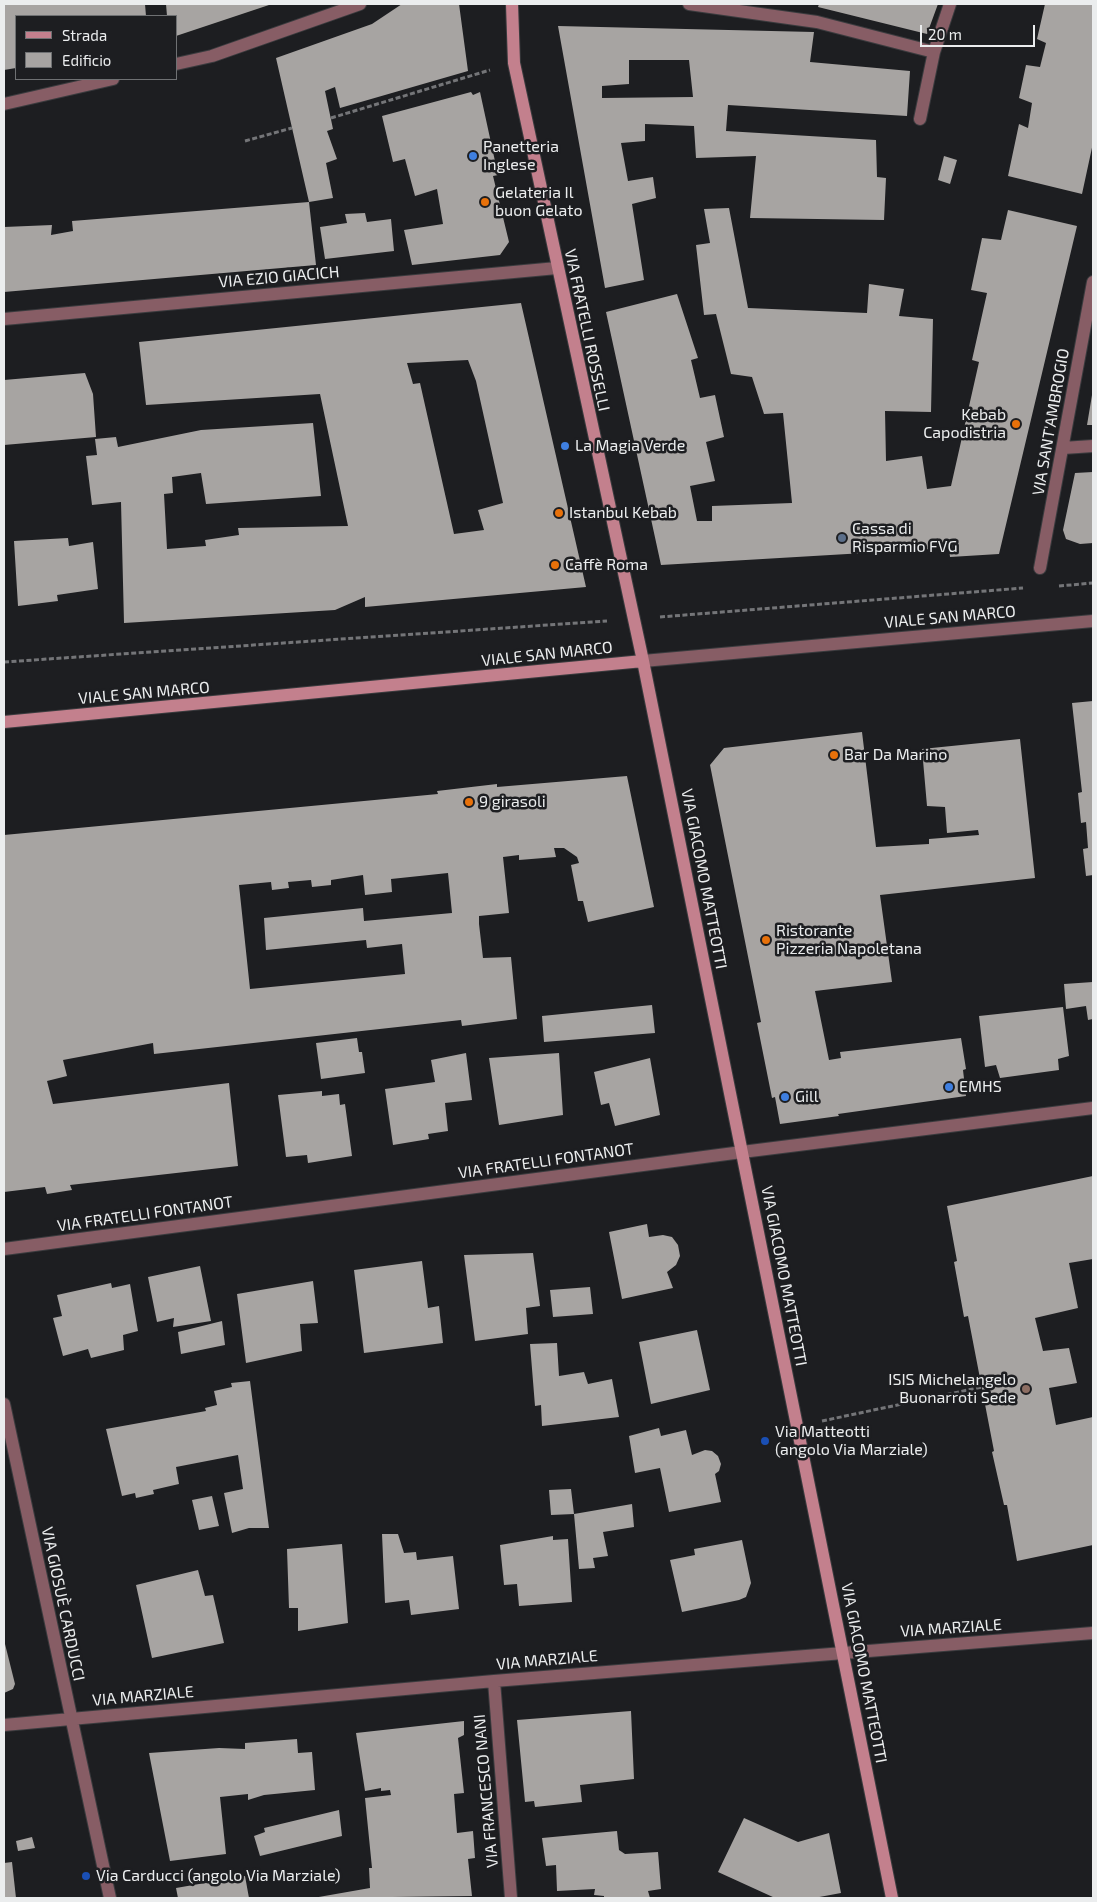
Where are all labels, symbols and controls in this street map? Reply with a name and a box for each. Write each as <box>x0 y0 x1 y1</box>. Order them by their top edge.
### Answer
legend <box>15 15 178 80</box>
scale bar <box>922 15 1037 47</box>
text: 20 m <box>928 25 962 43</box>
text: Strada <box>62 26 107 44</box>
text: Edificio <box>62 51 111 69</box>
place label: Panetteria Inglese <box>483 137 559 175</box>
marker: Panetteria Inglese <box>467 150 479 162</box>
place label: Gelateria Il buon Gelato <box>495 183 583 221</box>
marker: Gelateria Il buon Gelato <box>479 196 491 208</box>
street label: VIA FRATELLI ROSSELLI <box>560 247 614 413</box>
street label: VIA EZIO GIACICH <box>218 262 340 292</box>
street label: VIA SANT'AMBROGIO <box>1029 347 1073 497</box>
place label: Kebab Capodistria <box>923 405 1006 443</box>
marker: Kebab Capodistria <box>1010 418 1022 430</box>
place label: La Magia Verde <box>575 436 685 456</box>
marker: La Magia Verde <box>559 440 571 452</box>
place label: Istanbul Kebab <box>569 503 677 523</box>
marker: Istanbul Kebab <box>553 507 565 519</box>
place label: Cassa di Risparmio FVG <box>852 519 957 557</box>
marker: Cassa di Risparmio FVG <box>836 532 848 544</box>
place label: Caffè Roma <box>565 555 648 575</box>
marker: Caffè Roma <box>549 559 561 571</box>
street label: VIALE SAN MARCO <box>883 602 1017 632</box>
street label: VIALE SAN MARCO <box>480 638 614 670</box>
street label: VIALE SAN MARCO <box>77 678 211 708</box>
place label: Bar Da Marino <box>844 745 947 765</box>
marker: Bar Da Marino <box>828 749 840 761</box>
street label: VIA GIACOMO MATTEOTTI <box>677 787 731 971</box>
place label: 9 girasoli <box>479 792 546 812</box>
marker: 9 girasoli <box>463 796 475 808</box>
place label: Ristorante Pizzeria Napoletana <box>776 921 922 959</box>
marker: Ristorante Pizzeria Napoletana <box>760 934 772 946</box>
place label: EMHS <box>959 1077 1002 1097</box>
marker: EMHS <box>943 1081 955 1093</box>
place label: Gill <box>795 1087 819 1107</box>
marker: Gill <box>779 1091 791 1103</box>
street label: VIA FRATELLI FONTANOT <box>457 1139 635 1183</box>
street label: VIA GIACOMO MATTEOTTI <box>757 1184 811 1368</box>
street label: VIA FRATELLI FONTANOT <box>56 1192 234 1236</box>
place label: ISIS Michelangelo Buonarroti Sede <box>888 1370 1016 1408</box>
marker: ISIS Michelangelo Buonarroti Sede <box>1020 1383 1032 1395</box>
place label: Via Matteotti (angolo Via Marziale) <box>775 1422 928 1460</box>
marker: Via Matteotti (angolo Via Marziale) <box>759 1435 771 1447</box>
street label: VIA GIOSUÈ CARDUCCI <box>37 1525 89 1683</box>
street label: VIA GIACOMO MATTEOTTI <box>837 1581 891 1765</box>
street label: VIA MARZIALE <box>900 1615 1002 1641</box>
street label: VIA MARZIALE <box>496 1646 598 1674</box>
street label: VIA MARZIALE <box>92 1682 194 1710</box>
street label: VIA FRANCESCO NANI <box>470 1713 502 1869</box>
place label: Via Carducci (angolo Via Marziale) <box>96 1866 340 1886</box>
marker: Via Carducci (angolo Via Marziale) <box>80 1870 92 1882</box>

